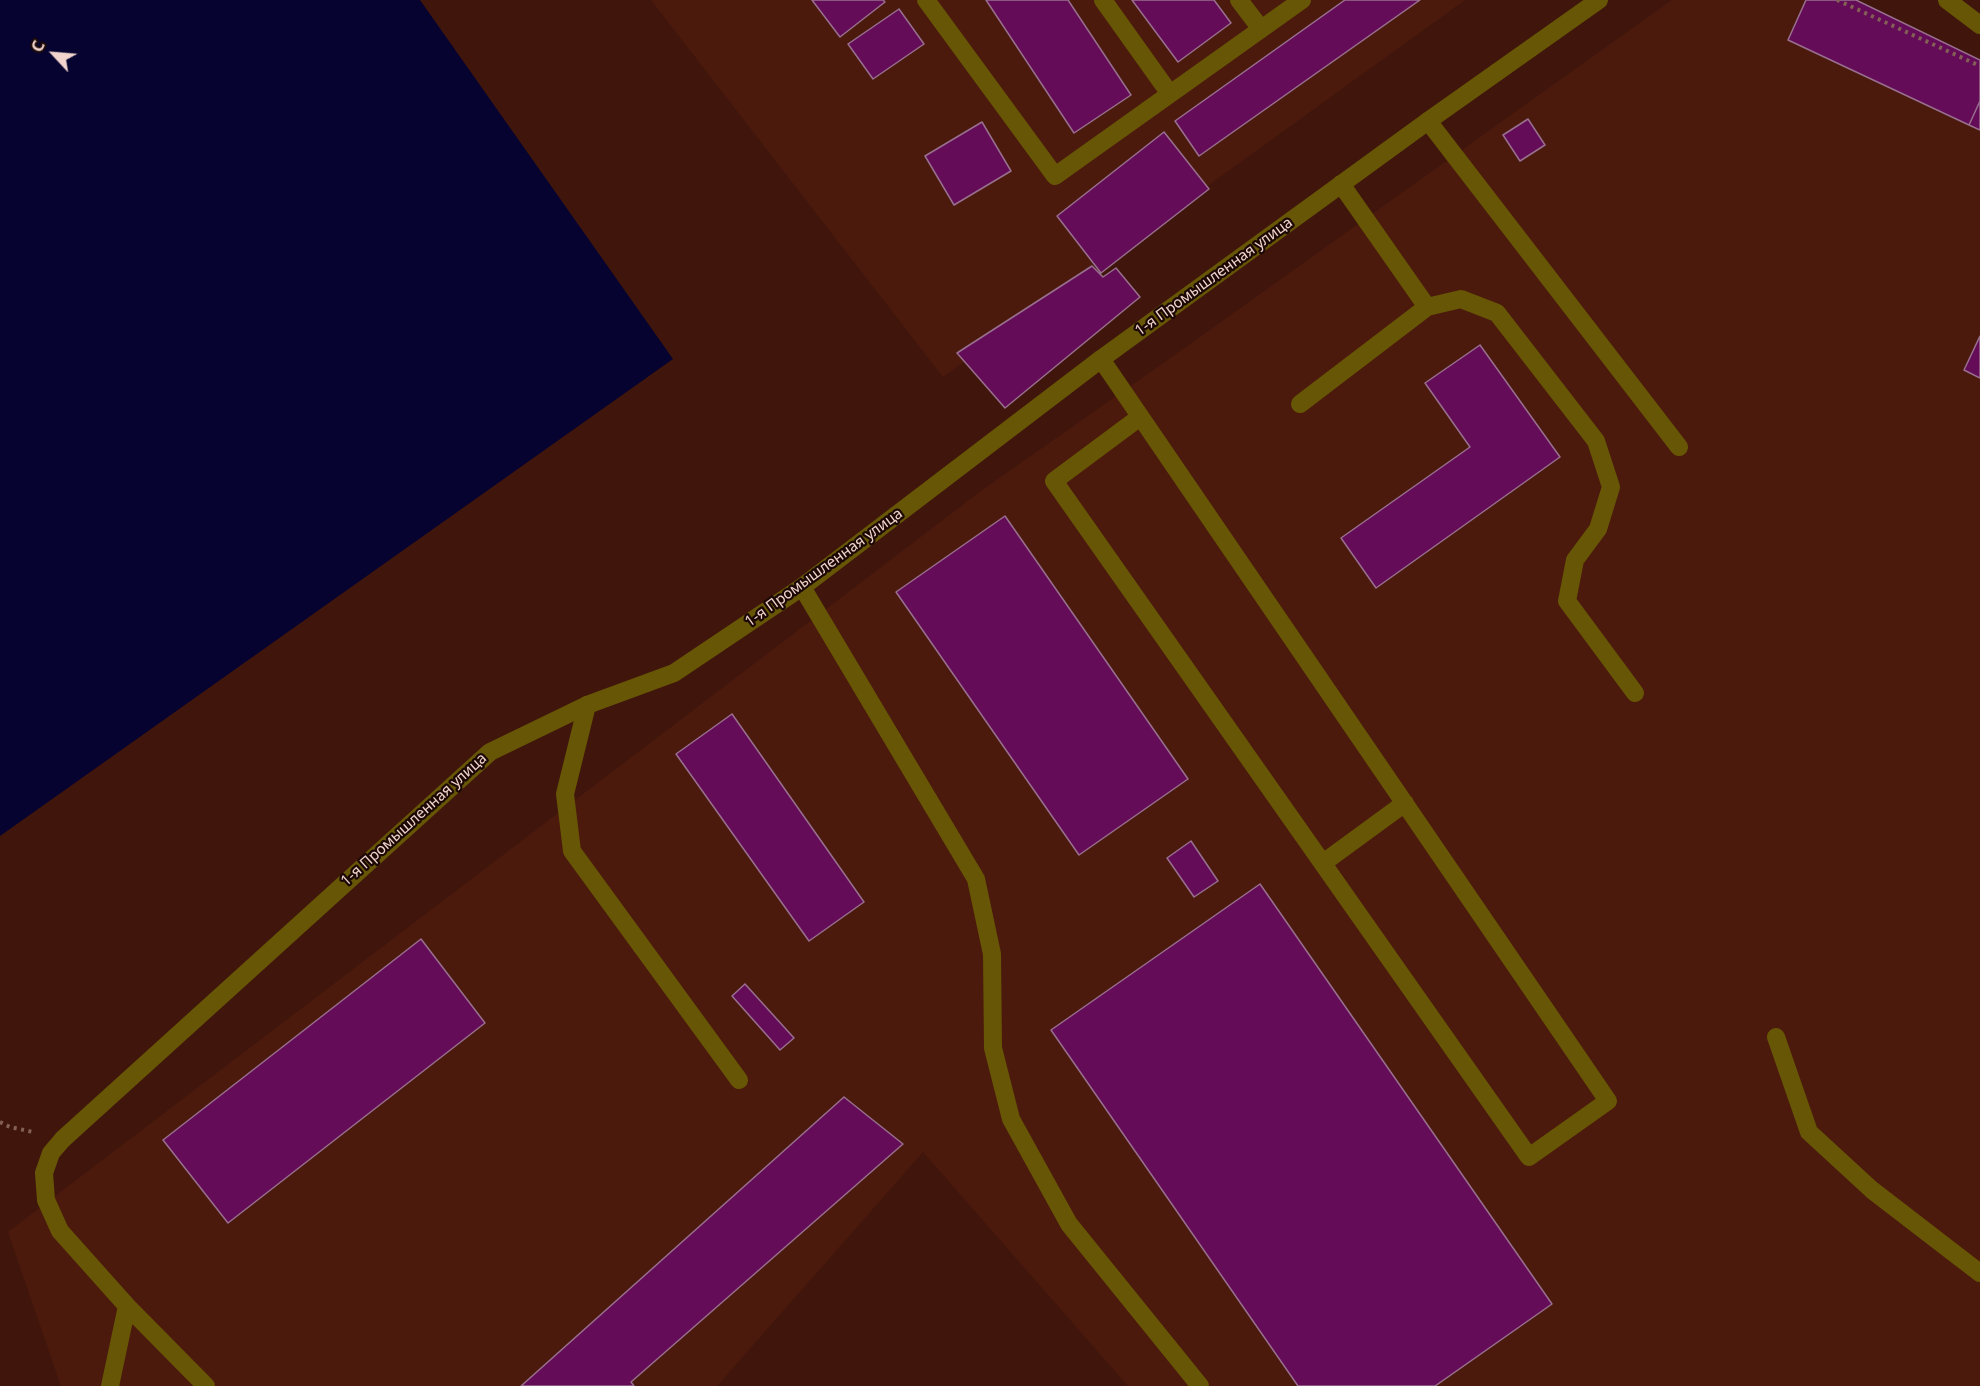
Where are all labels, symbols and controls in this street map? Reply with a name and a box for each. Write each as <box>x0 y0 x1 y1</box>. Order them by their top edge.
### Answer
north arrow <box>24 24 84 84</box>
text: С <box>26 37 50 56</box>
street label: 1-я Промышленная улица <box>1132 214 1296 340</box>
street label: 1-я Промышленная улица <box>742 505 906 631</box>
street label: 1-я Промышленная улица <box>337 750 491 890</box>

